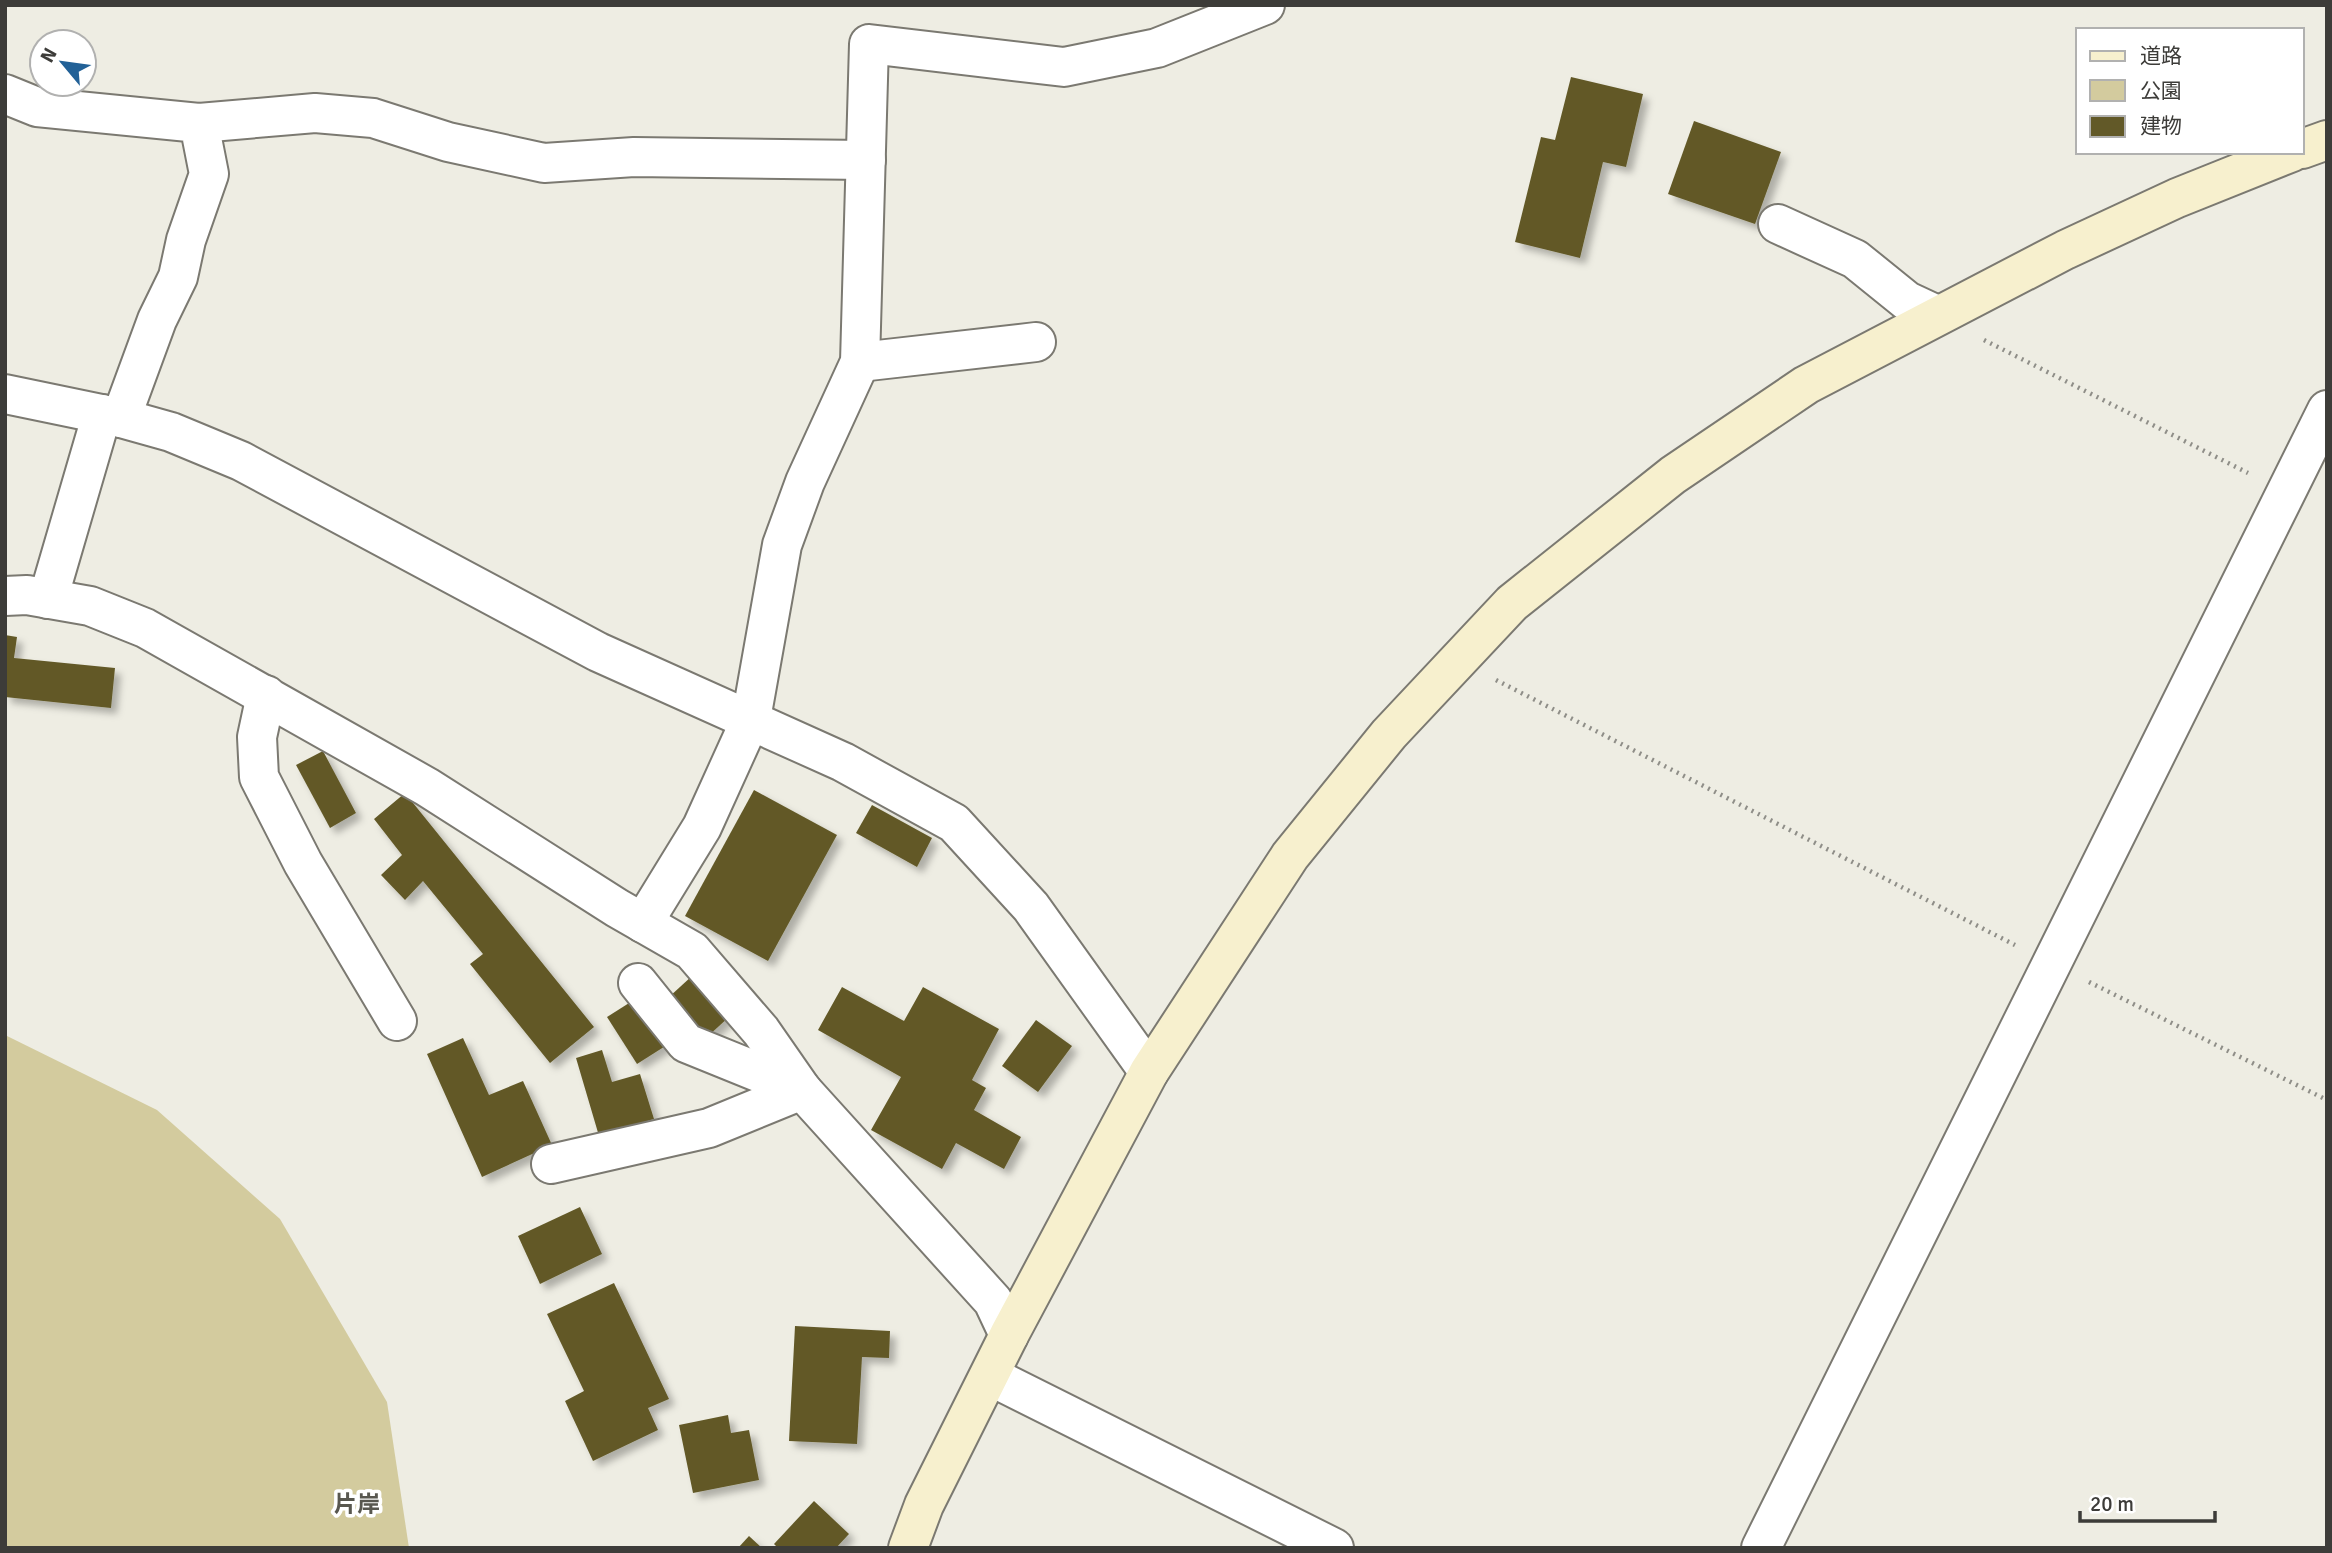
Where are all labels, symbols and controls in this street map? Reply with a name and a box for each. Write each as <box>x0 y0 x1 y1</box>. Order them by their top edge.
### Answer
north arrow <box>28 28 98 98</box>
legend <box>2076 28 2304 154</box>
text: 道路 <box>2140 43 2182 69</box>
text: N <box>35 44 63 67</box>
text: 公園 <box>2140 78 2182 104</box>
text: 建物 <box>2140 113 2182 139</box>
scale bar <box>2080 1480 2215 1524</box>
district label: 片岸 <box>334 1490 380 1519</box>
text: 20 m <box>2090 1491 2134 1517</box>

